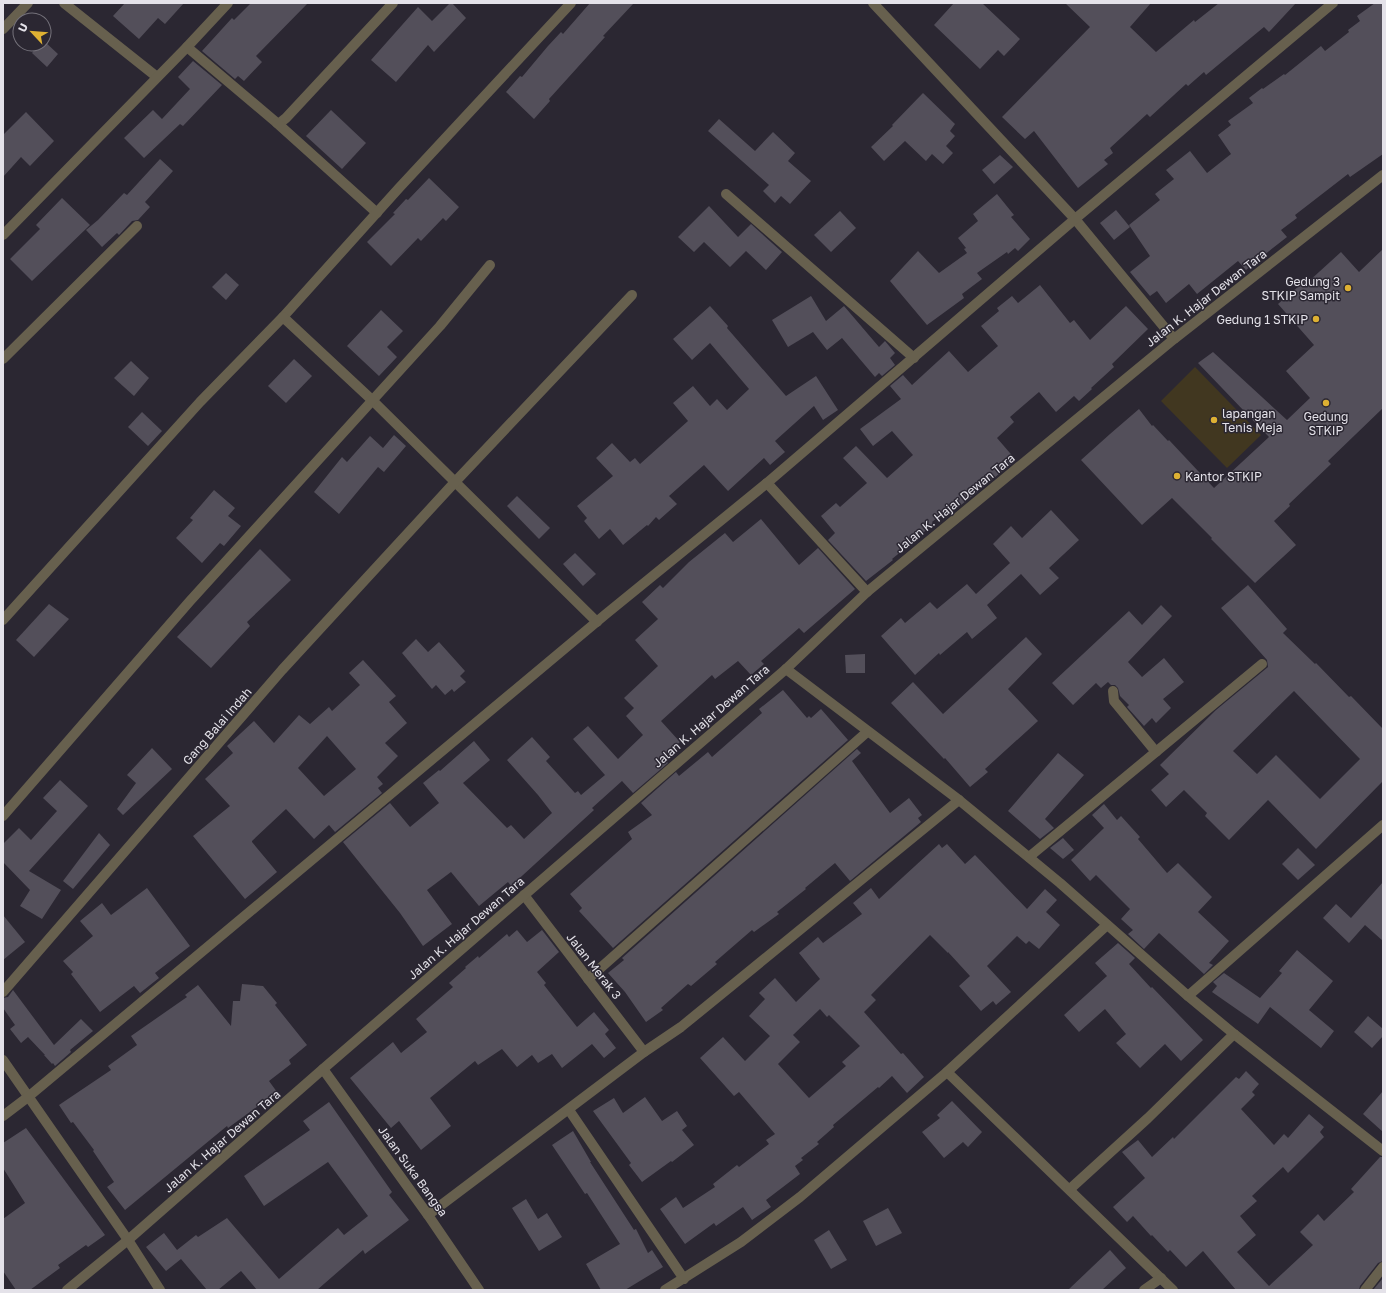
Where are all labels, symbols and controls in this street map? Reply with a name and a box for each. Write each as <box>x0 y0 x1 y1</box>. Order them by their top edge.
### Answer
north arrow <box>12 12 52 52</box>
text: U <box>15 21 30 34</box>
street label: Jalan K. Hajar Dewan Tara <box>1143 246 1269 350</box>
place label: Gedung 3 STKIP Sampit <box>1262 274 1340 303</box>
marker: Gedung 3 STKIP Sampit <box>1343 283 1353 293</box>
place label: Gedung 1 STKIP <box>1216 312 1308 327</box>
marker: Gedung 1 STKIP <box>1311 314 1321 324</box>
marker: Gedung STKIP <box>1321 398 1331 408</box>
place label: lapangan Tenis Meja <box>1222 406 1283 435</box>
place label: Gedung STKIP <box>1304 409 1348 438</box>
marker: lapangan Tenis Meja <box>1209 415 1219 425</box>
street label: Jalan K. Hajar Dewan Tara <box>892 450 1018 556</box>
place label: Kantor STKIP <box>1185 469 1262 484</box>
marker: Kantor STKIP <box>1172 471 1182 481</box>
street label: Jalan K. Hajar Dewan Tara <box>650 661 772 771</box>
street label: Gang Balai Indah <box>179 684 255 768</box>
street label: Jalan K. Hajar Dewan Tara <box>405 873 527 983</box>
street label: Jalan Merak 3 <box>564 930 624 1002</box>
street label: Jalan K. Hajar Dewan Tara <box>161 1086 283 1196</box>
street label: Jalan Suka Bangsa <box>375 1123 451 1219</box>

